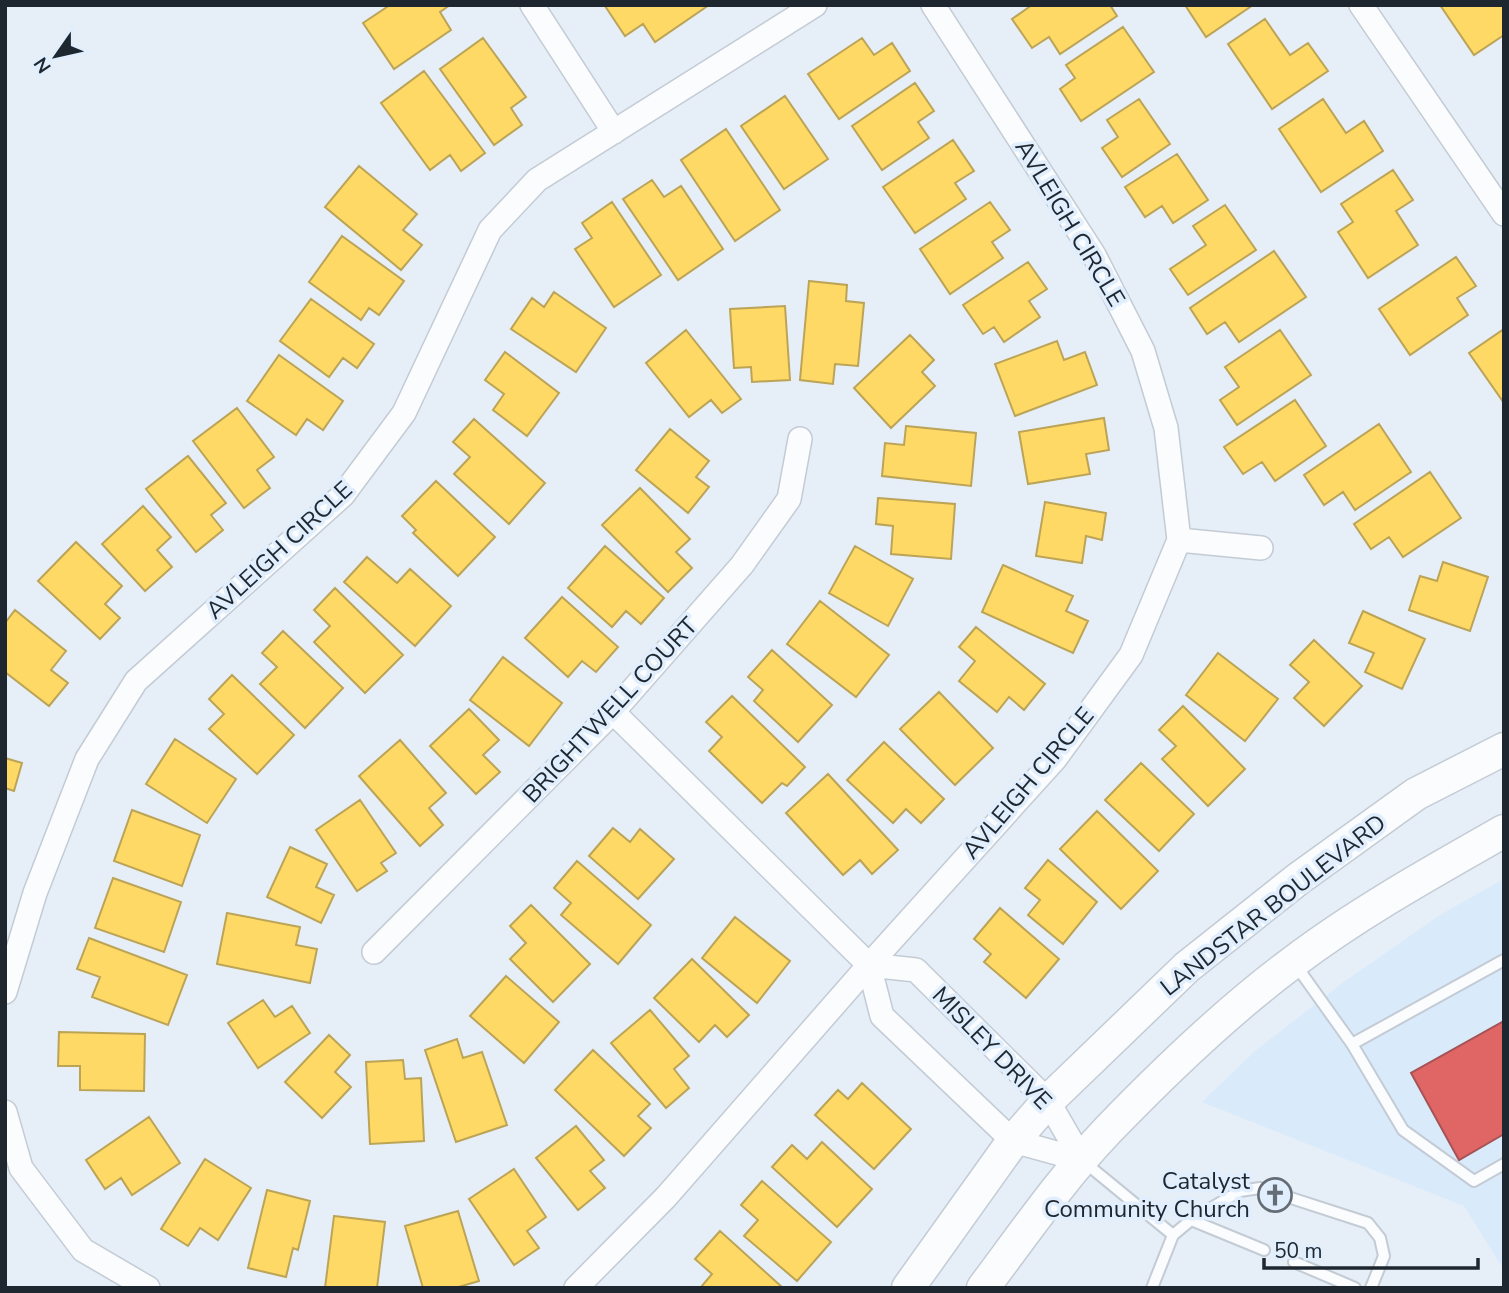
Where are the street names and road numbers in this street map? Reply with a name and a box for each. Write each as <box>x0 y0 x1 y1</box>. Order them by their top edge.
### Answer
street label: AVLEIGH CIRCLE <box>1008 134 1132 312</box>
street label: AVLEIGH CIRCLE <box>199 474 359 626</box>
street label: BRIGHTWELL COURT <box>515 610 705 810</box>
street label: AVLEIGH CIRCLE <box>955 700 1101 866</box>
street label: LANDSTAR BOULEVARD <box>1154 807 1392 1003</box>
street label: MISLEY DRIVE <box>925 980 1059 1116</box>

